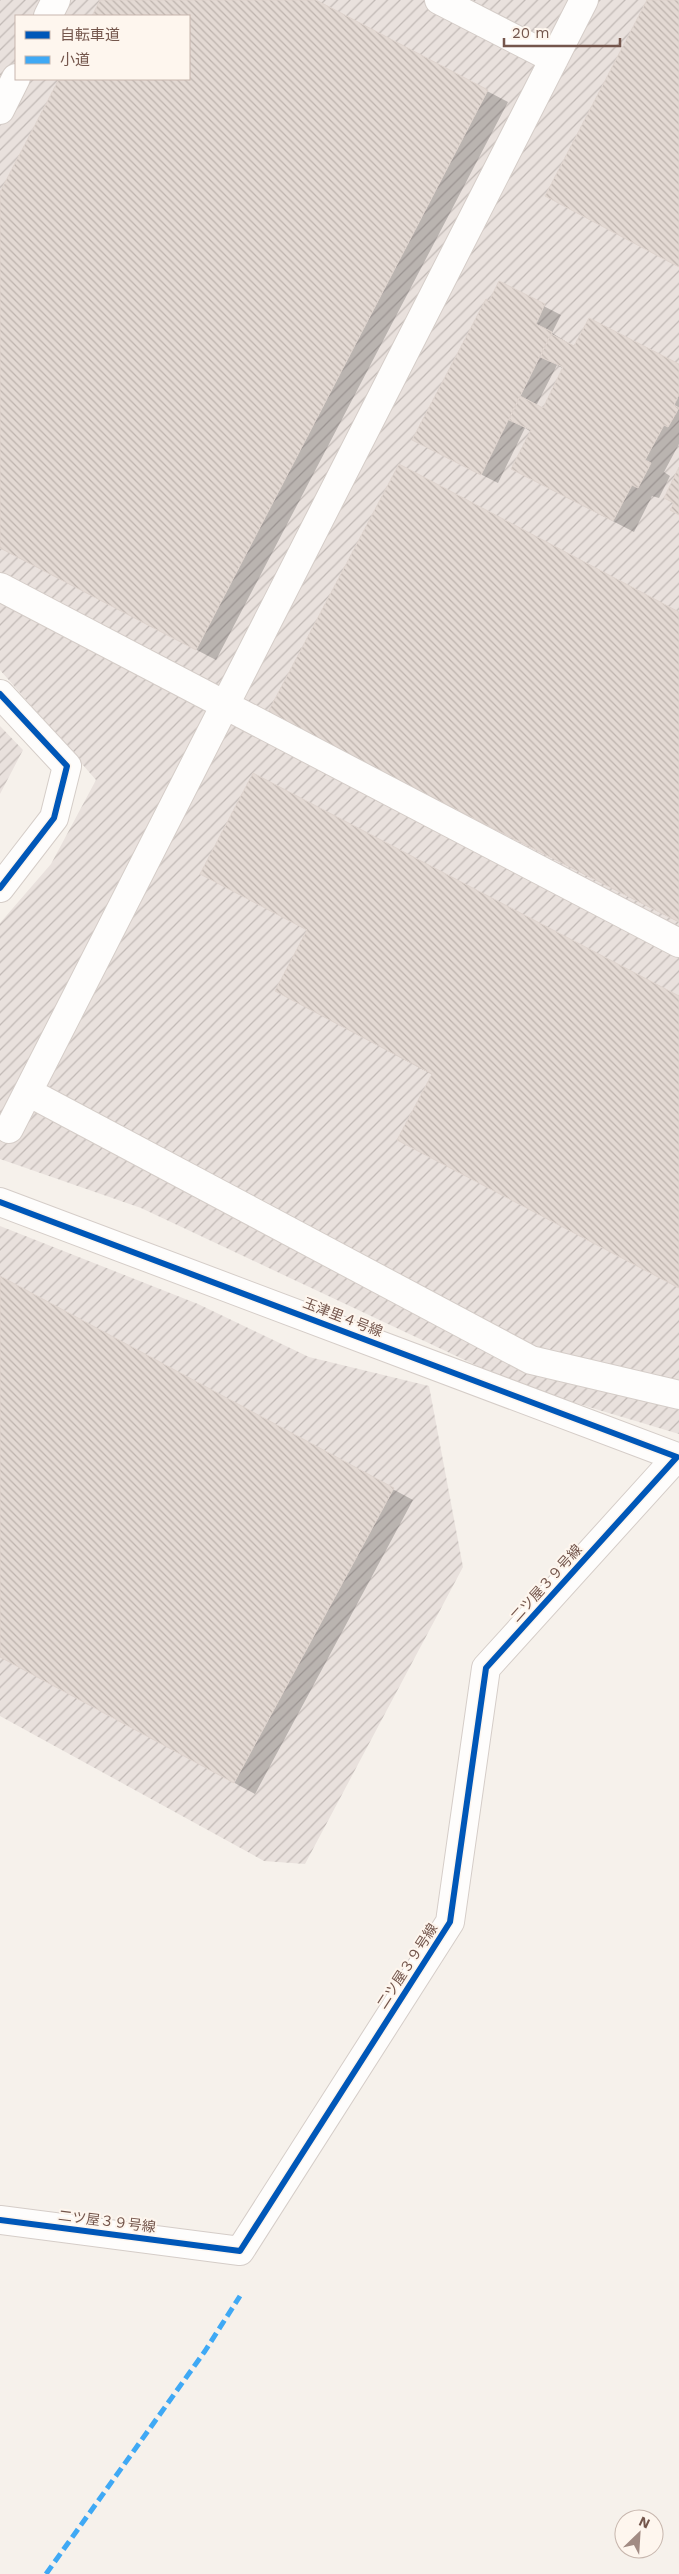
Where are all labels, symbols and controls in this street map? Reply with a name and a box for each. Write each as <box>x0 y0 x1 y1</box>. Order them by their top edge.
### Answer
legend <box>15 15 190 80</box>
scale bar <box>504 15 620 47</box>
text: 20 m <box>512 24 550 42</box>
text: 自転車道 <box>60 26 120 44</box>
text: 小道 <box>60 51 90 69</box>
street label: 玉津里４号線 <box>301 1294 385 1340</box>
street label: 二ツ屋３９号線 <box>507 1541 585 1625</box>
street label: 二ツ屋３９号線 <box>374 1921 440 2011</box>
street label: 二ツ屋３９号線 <box>57 2207 157 2235</box>
north arrow <box>614 2509 664 2559</box>
text: N <box>636 2513 653 2532</box>

